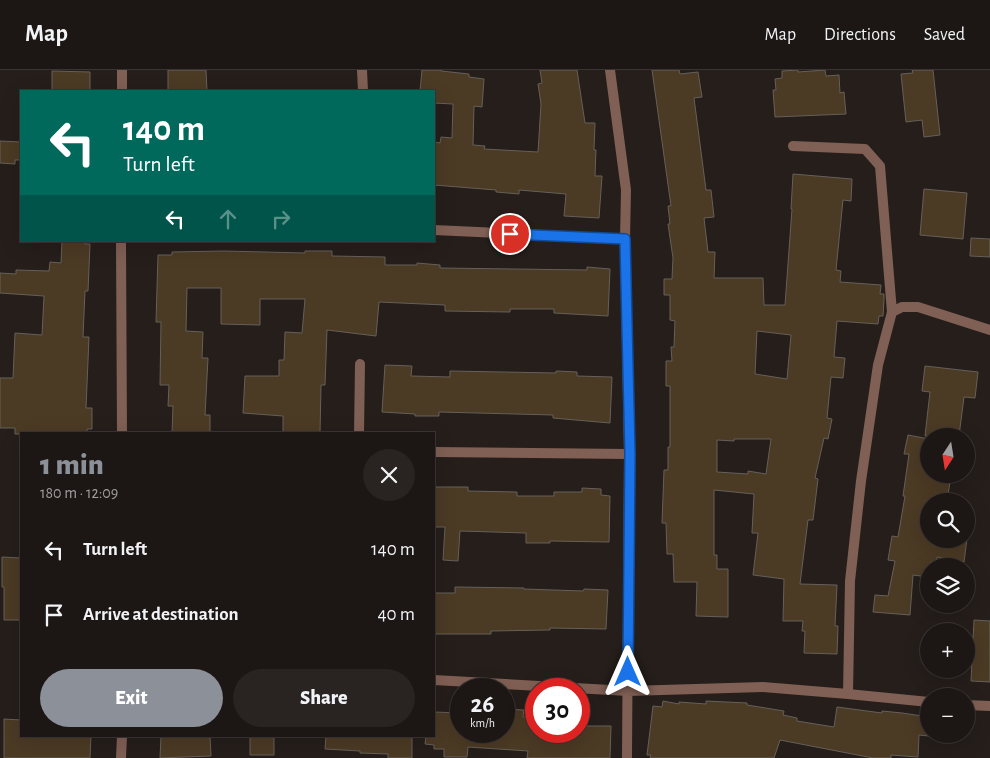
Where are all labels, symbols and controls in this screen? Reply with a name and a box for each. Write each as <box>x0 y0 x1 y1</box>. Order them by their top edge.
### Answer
text: Map <box>25 22 68 46</box>
text: Map <box>765 26 796 44</box>
text: Directions <box>824 26 896 44</box>
text: Saved <box>924 26 965 44</box>
icon: left <box>40 110 105 175</box>
text: 140 m <box>123 112 205 147</box>
text: Turn left <box>123 153 195 175</box>
icon: left <box>161 205 189 233</box>
icon: ahead <box>214 205 242 233</box>
icon: right <box>267 205 295 233</box>
pin <box>489 213 531 255</box>
icon: arrive <box>496 220 524 248</box>
north arrow <box>920 428 975 482</box>
map controls <box>920 428 975 743</box>
button: close <box>363 449 415 501</box>
text: 1 min <box>40 450 104 480</box>
text: 180 m · 12:09 <box>40 485 118 501</box>
button: search <box>920 493 975 548</box>
icon: left <box>40 536 68 564</box>
text: Turn left <box>83 540 147 559</box>
text: 140 m <box>371 540 415 559</box>
button: layers <box>920 558 975 613</box>
icon: arrive <box>40 601 68 629</box>
text: Arrive at destination <box>83 605 239 624</box>
text: 40 m <box>377 605 415 624</box>
button: + <box>920 623 975 678</box>
position arrow <box>601 645 653 697</box>
button: Exit <box>40 669 223 727</box>
button: Share <box>233 669 415 727</box>
speed limit sign: 30 <box>525 678 590 743</box>
button: − <box>920 688 975 743</box>
text: 26 <box>471 692 494 717</box>
text: km/h <box>470 717 495 729</box>

